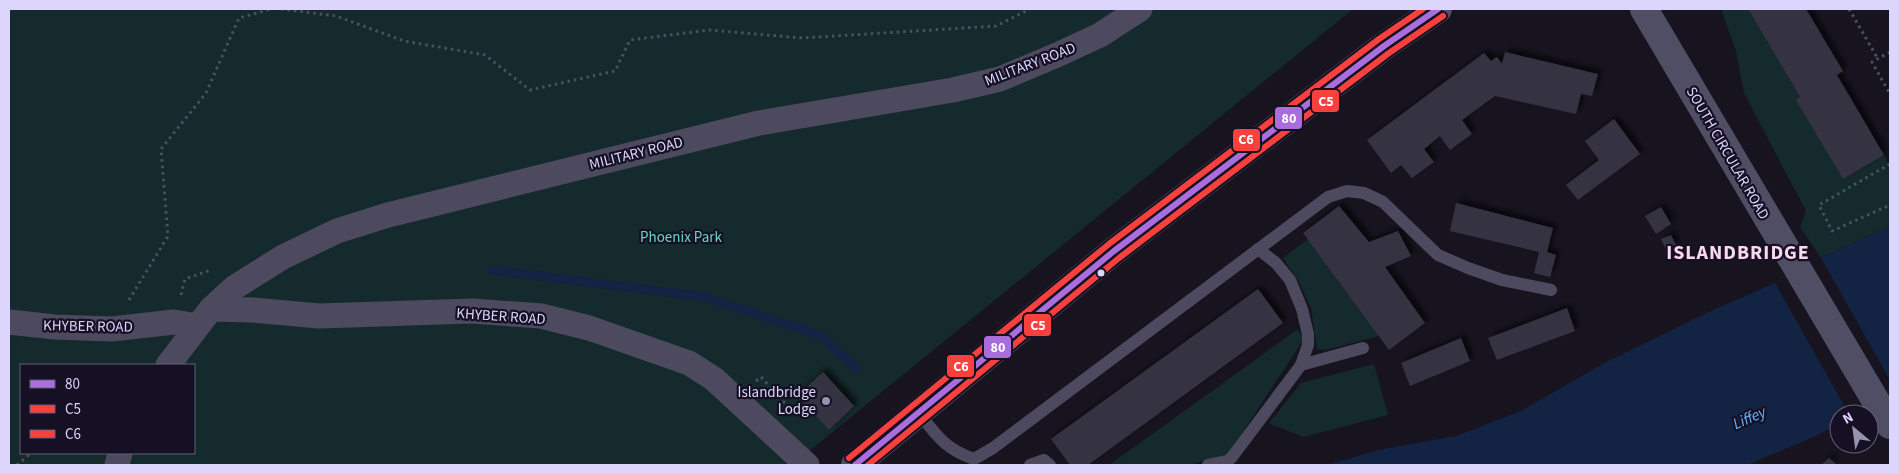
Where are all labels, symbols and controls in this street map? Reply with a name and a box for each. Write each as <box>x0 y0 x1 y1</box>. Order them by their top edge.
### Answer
street label: MILITARY ROAD <box>982 37 1079 91</box>
street label: SOUTH CIRCULAR ROAD <box>1681 83 1774 224</box>
line badge: C5 <box>1311 89 1340 113</box>
text: C5 <box>1318 92 1334 112</box>
line badge: 80 <box>1274 106 1303 130</box>
text: 80 <box>1282 109 1296 129</box>
line badge: C6 <box>1232 128 1261 152</box>
text: C6 <box>1238 130 1254 150</box>
street label: MILITARY ROAD <box>587 132 685 175</box>
park label: Phoenix Park <box>640 227 722 248</box>
district label: ISLANDBRIDGE <box>1666 239 1810 267</box>
unlabelled marker <box>1096 268 1106 278</box>
street label: KHYBER ROAD <box>456 303 546 330</box>
line badge: C5 <box>1023 313 1052 337</box>
street label: KHYBER ROAD <box>43 315 133 338</box>
text: C5 <box>1030 316 1046 336</box>
line badge: 80 <box>983 335 1012 359</box>
text: 80 <box>991 338 1005 358</box>
line badge: C6 <box>946 354 975 378</box>
text: C6 <box>953 357 969 377</box>
legend <box>20 364 195 454</box>
text: 80 <box>65 374 80 395</box>
place label: Islandbridge Lodge <box>738 382 816 420</box>
marker: Islandbridge Lodge <box>820 395 832 407</box>
text: C5 <box>65 399 81 420</box>
water label: Liffey <box>1729 401 1770 435</box>
north arrow <box>1829 404 1879 454</box>
text: N <box>1839 408 1857 430</box>
text: C6 <box>65 424 81 445</box>

